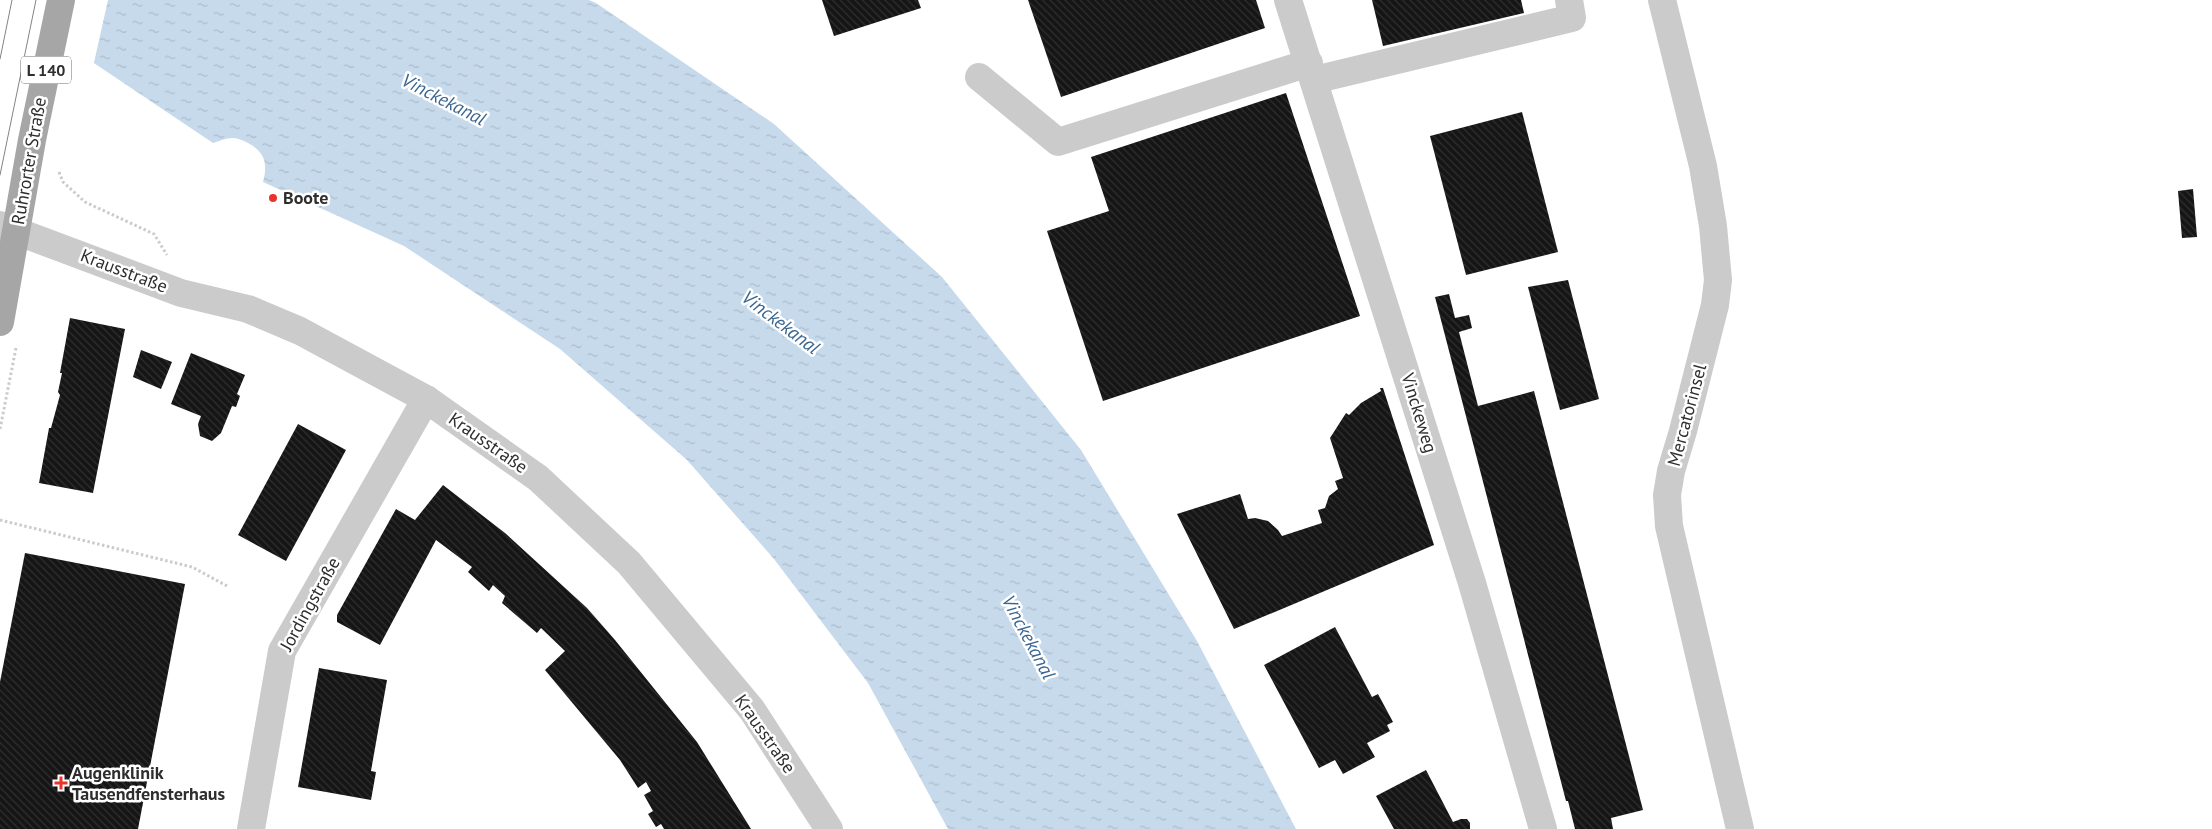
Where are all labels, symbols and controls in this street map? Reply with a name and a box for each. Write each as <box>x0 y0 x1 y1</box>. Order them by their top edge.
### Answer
road number: L 140 <box>21 56 71 84</box>
water label: Vinckekanal <box>398 68 490 130</box>
street label: Ruhrorter Straße <box>6 95 51 226</box>
place label: Boote <box>283 186 328 209</box>
marker: Boote <box>267 192 279 204</box>
street label: Krausstraße <box>77 243 171 298</box>
water label: Vinckekanal <box>737 285 825 359</box>
street label: Mercatorinsel <box>1662 361 1711 468</box>
street label: Vinckeweg <box>1396 369 1442 455</box>
street label: Krausstraße <box>444 407 532 478</box>
street label: Jordingstraße <box>274 553 345 655</box>
water label: Vinckekanal <box>997 591 1061 683</box>
street label: Krausstraße <box>730 690 801 778</box>
place label: Augenklinik Tausendfensterhaus <box>72 761 226 805</box>
marker: Augenklinik Tausendfensterhaus <box>54 776 68 790</box>

